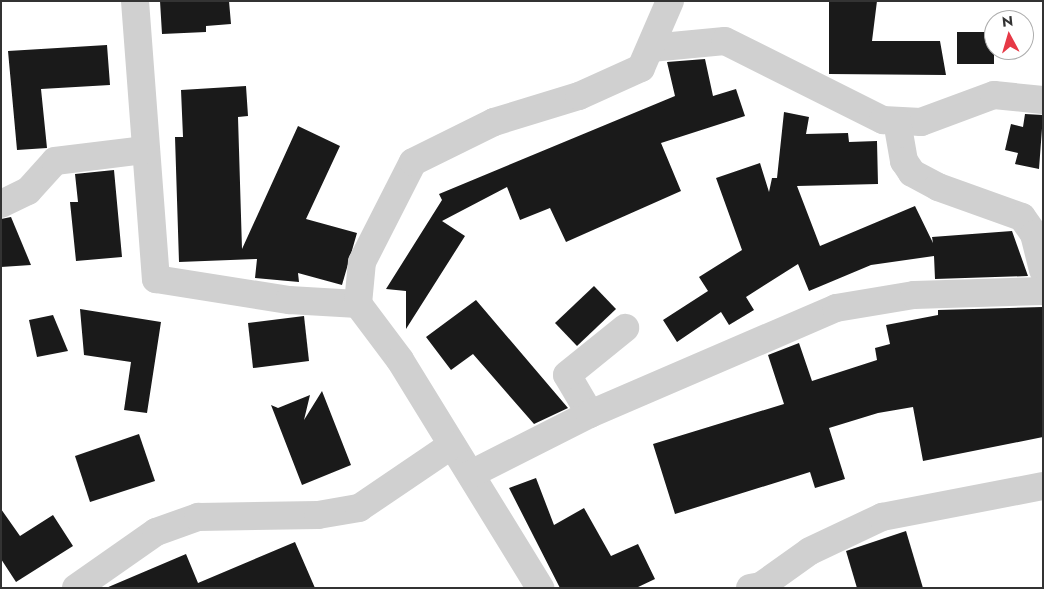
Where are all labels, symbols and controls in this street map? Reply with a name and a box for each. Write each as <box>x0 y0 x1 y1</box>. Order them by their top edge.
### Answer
north arrow <box>984 10 1034 60</box>
text: N <box>1001 11 1014 32</box>

